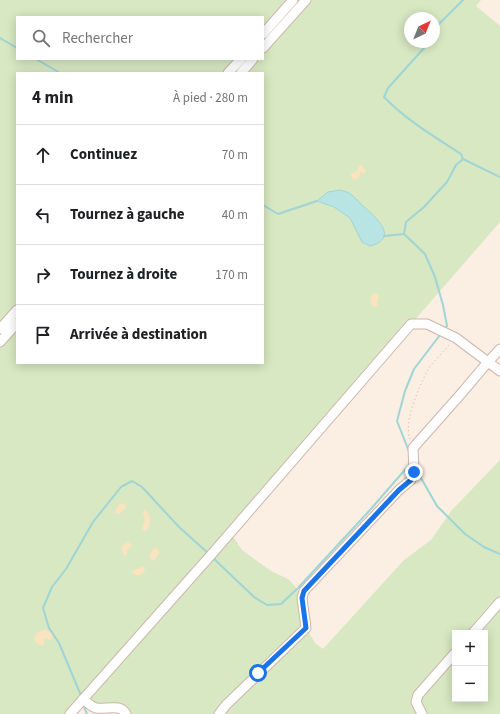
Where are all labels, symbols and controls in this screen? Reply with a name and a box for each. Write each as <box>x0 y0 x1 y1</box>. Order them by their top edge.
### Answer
north arrow <box>404 12 440 48</box>
search box <box>16 16 264 60</box>
icon: search <box>30 27 52 49</box>
text: Rechercher <box>62 28 133 49</box>
text: 4 min <box>32 86 73 110</box>
text: À pied · 280 m <box>173 89 248 107</box>
icon: ahead <box>32 144 54 166</box>
text: Continuez <box>70 144 137 165</box>
text: 70 m <box>222 146 248 164</box>
icon: left <box>32 204 54 226</box>
text: Tournez à gauche <box>70 204 185 225</box>
text: 40 m <box>222 206 248 224</box>
icon: right <box>32 264 54 286</box>
text: Tournez à droite <box>70 264 177 285</box>
text: 170 m <box>215 266 248 284</box>
icon: arrive <box>32 324 54 346</box>
text: Arrivée à destination <box>70 324 207 345</box>
route end <box>405 463 423 481</box>
map controls <box>452 630 488 702</box>
button: + <box>452 630 488 666</box>
route start <box>249 664 267 682</box>
button: − <box>452 666 488 702</box>

